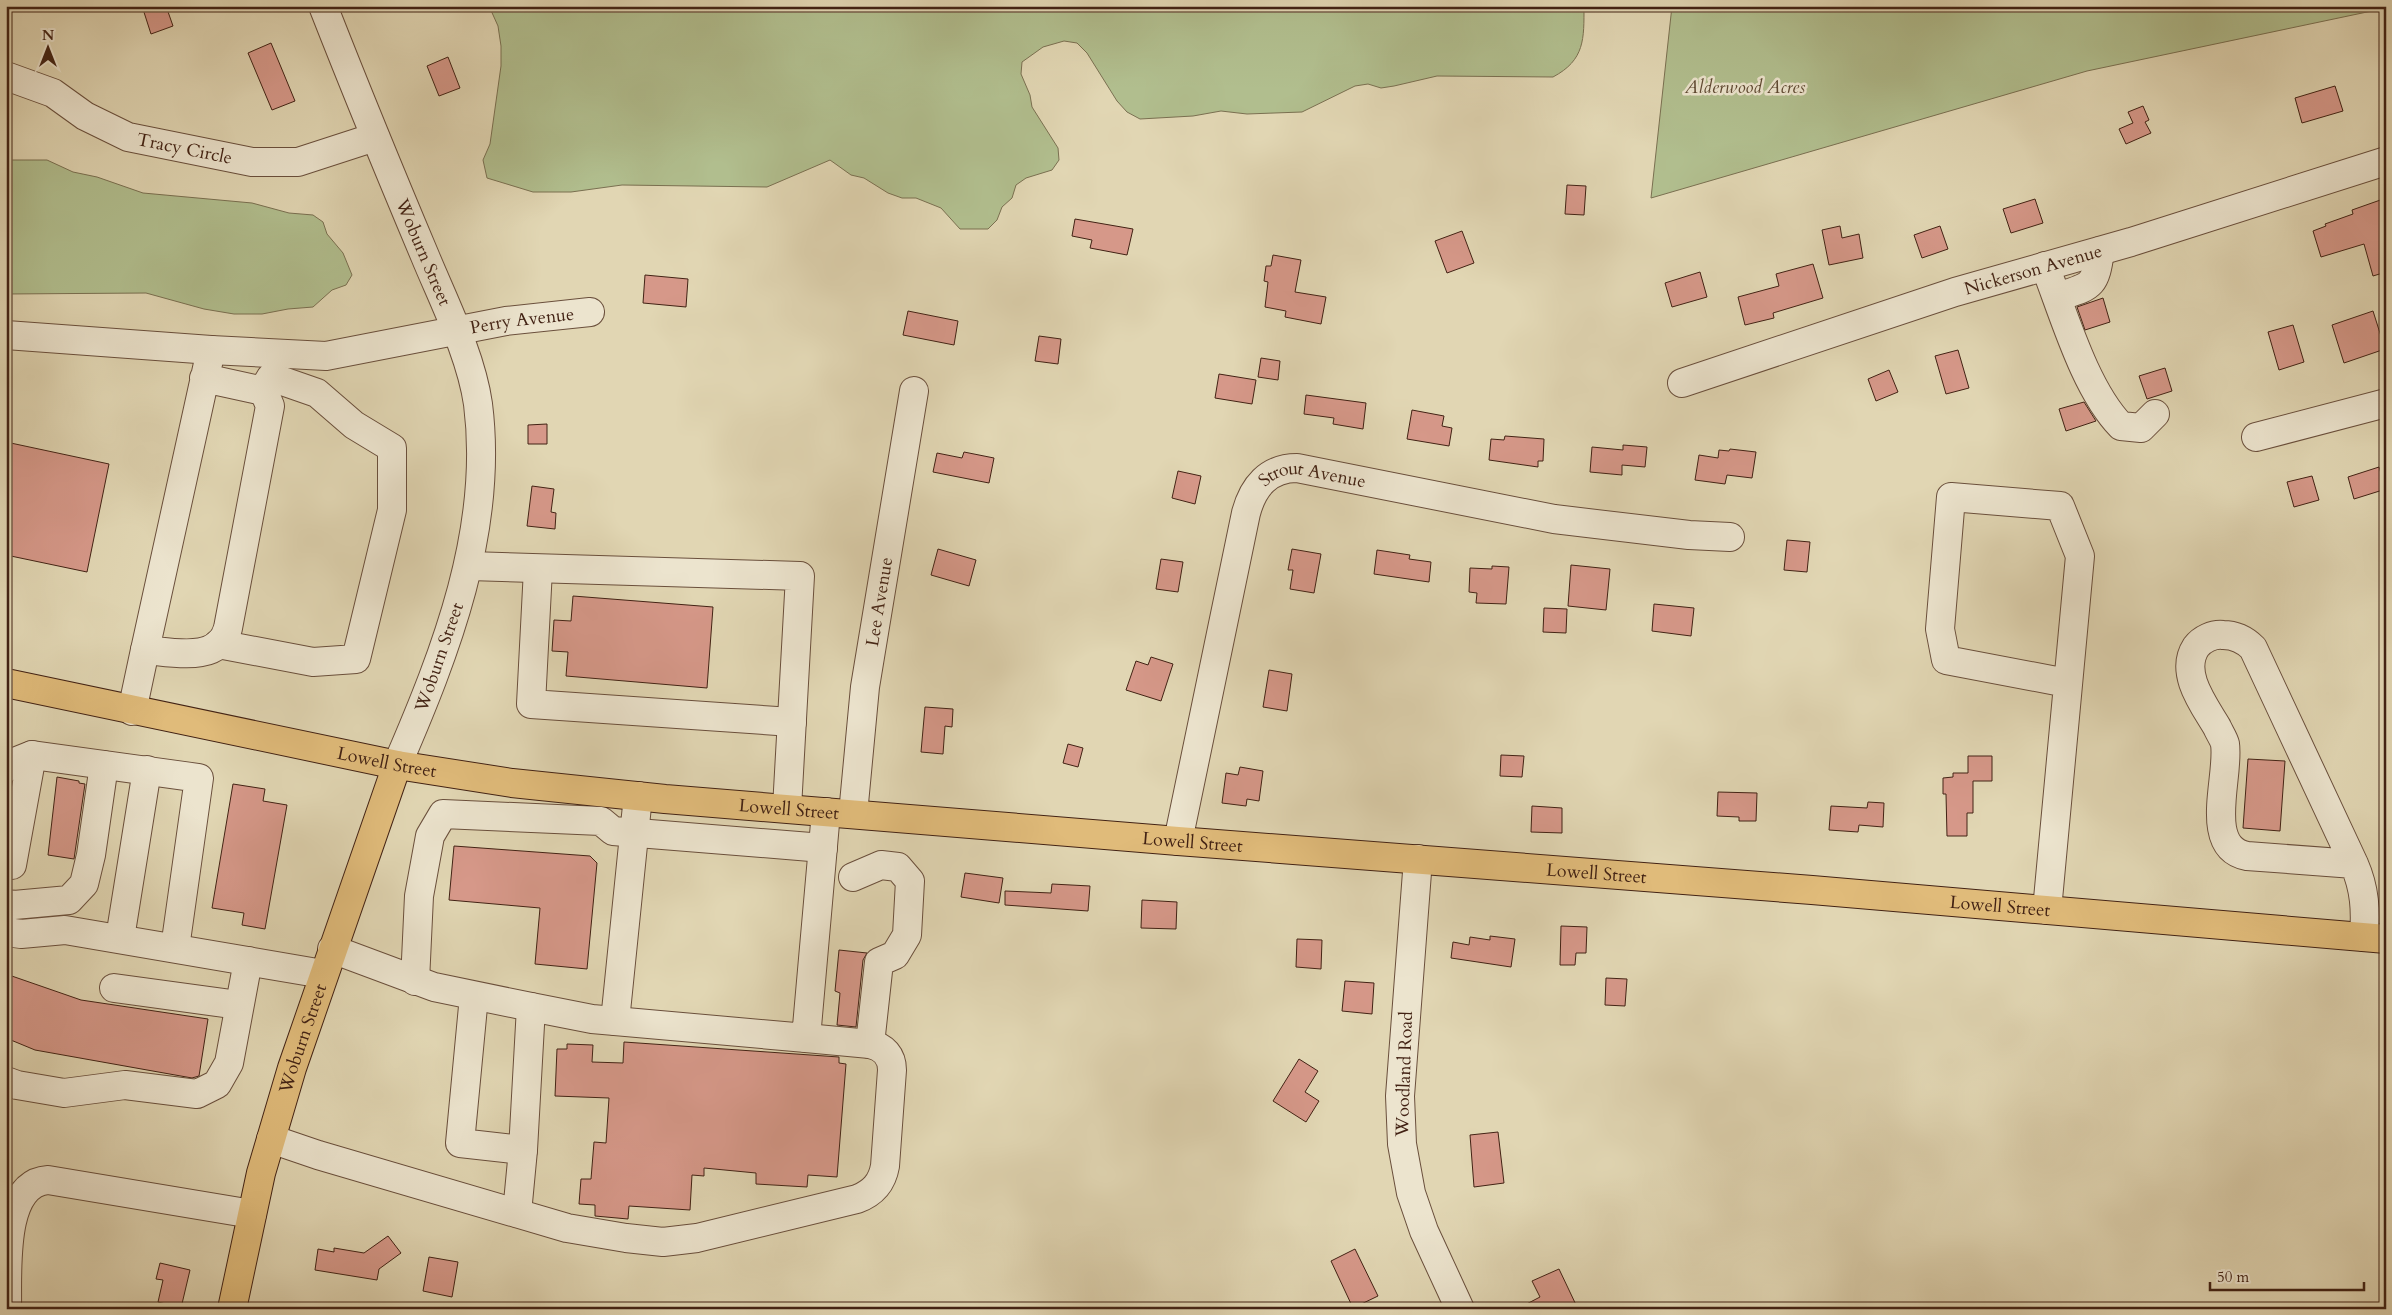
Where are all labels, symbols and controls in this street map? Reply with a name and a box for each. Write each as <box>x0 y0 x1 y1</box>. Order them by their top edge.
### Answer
north arrow <box>22 22 72 72</box>
text: N <box>42 26 54 45</box>
park label: Alderwood Acres <box>1684 75 1805 100</box>
street label: Tracy Circle <box>135 127 234 171</box>
street label: Woburn Street <box>389 194 457 310</box>
street label: Nickerson Avenue <box>1961 239 2105 302</box>
street label: Perry Avenue <box>468 302 575 341</box>
street label: Strout Avenue <box>1253 456 1368 494</box>
street label: Lee Avenue <box>860 555 899 649</box>
street label: Woburn Street <box>409 599 470 716</box>
street label: Lowell Street <box>335 741 438 784</box>
street label: Lowell Street <box>738 793 840 826</box>
street label: Lowell Street <box>1141 826 1244 859</box>
street label: Lowell Street <box>1545 857 1648 890</box>
street label: Lowell Street <box>1949 890 2051 923</box>
street label: Woburn Street <box>273 980 333 1097</box>
street label: Woodland Road <box>1390 1010 1419 1138</box>
scale bar <box>2210 1260 2363 1292</box>
text: 50 m <box>2217 1267 2249 1287</box>

